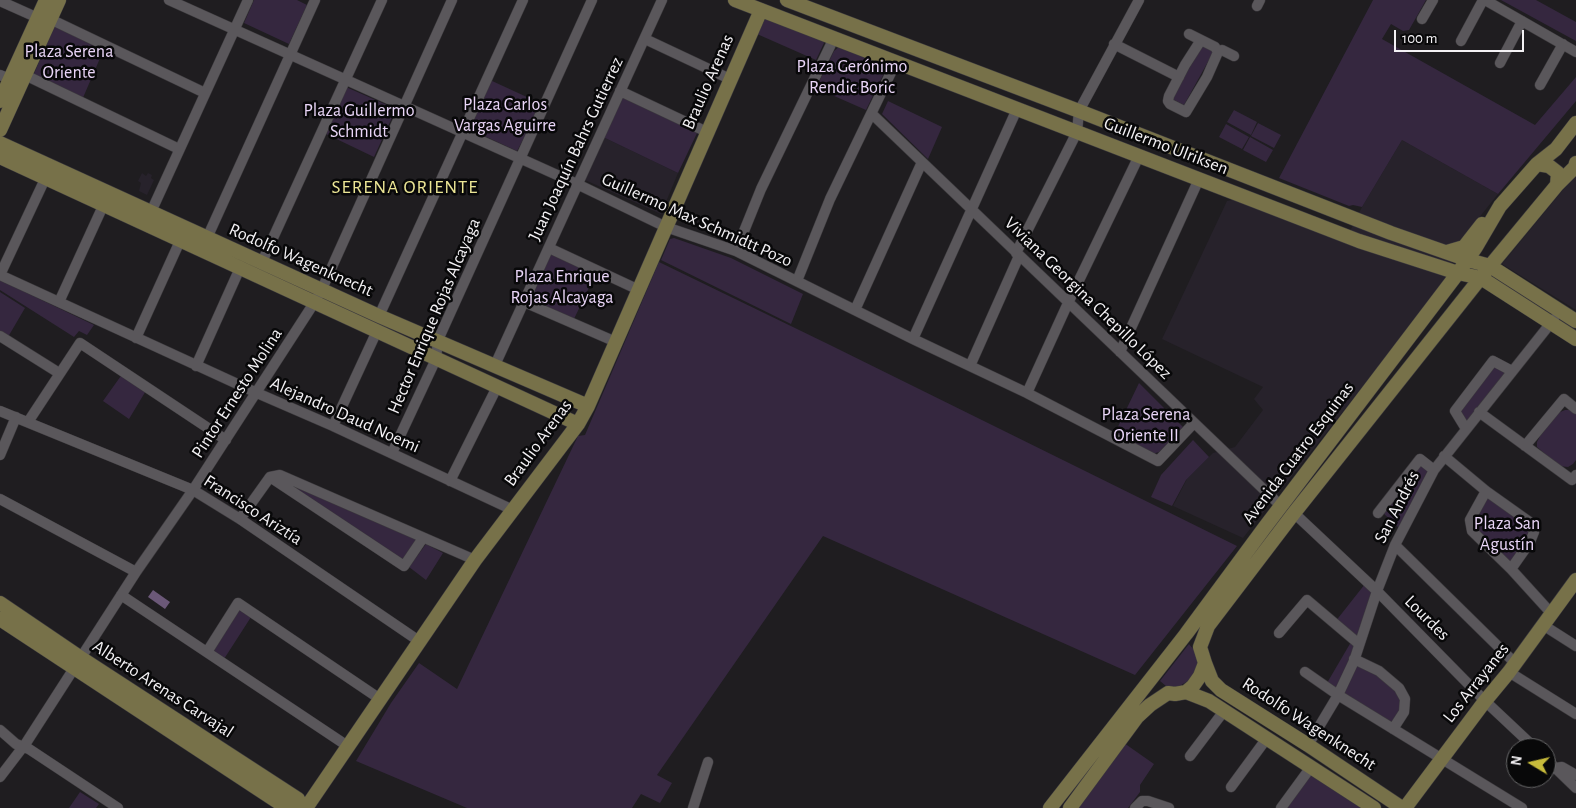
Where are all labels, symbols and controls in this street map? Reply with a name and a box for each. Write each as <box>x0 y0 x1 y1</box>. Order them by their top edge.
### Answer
scale bar <box>1396 20 1526 52</box>
street label: Braulio Arenas <box>677 31 739 133</box>
text: 100 m <box>1402 31 1437 46</box>
park label: Plaza Serena Oriente <box>25 41 113 84</box>
street label: Juan Joaquín Bahrs Gutierrez <box>524 54 628 244</box>
park label: Plaza Gerónimo Rendic Boric <box>797 56 907 98</box>
park label: Plaza Carlos Vargas Aguirre <box>454 94 556 136</box>
park label: Plaza Guillermo Schmidt <box>303 100 415 142</box>
street label: Guillermo Ulriksen <box>1101 112 1231 180</box>
street label: Guillermo Max Schmidtt Pozo <box>598 168 796 272</box>
district label: SERENA ORIENTE <box>330 176 480 198</box>
street label: Viviana Georgina Chepillo López <box>1000 212 1176 384</box>
street label: Hector Enrique Rojas Alcayaga <box>383 215 485 417</box>
street label: Rodolfo Wagenknecht <box>226 219 376 301</box>
park label: Plaza Enrique Rojas Alcayaga <box>510 266 614 308</box>
street label: Pintor Ernesto Molina <box>187 324 287 462</box>
street label: Alejandro Daud Noemi <box>267 372 423 458</box>
street label: Avenida Cuatro Esquinas <box>1238 378 1358 528</box>
street label: Braulio Arenas <box>499 395 577 491</box>
park label: Plaza Serena Oriente II <box>1102 404 1190 446</box>
street label: San Andrés <box>1370 467 1424 547</box>
street label: Francisco Ariztía <box>200 470 306 550</box>
park label: Plaza San Agustín <box>1474 513 1540 556</box>
street label: Lourdes <box>1400 591 1454 645</box>
street label: Alberto Arenas Carvajal <box>88 635 238 743</box>
street label: Los Arrayanes <box>1438 639 1514 727</box>
street label: Rodolfo Wagenknecht <box>1238 673 1380 775</box>
north arrow <box>1506 738 1556 788</box>
text: N <box>1509 755 1525 767</box>

